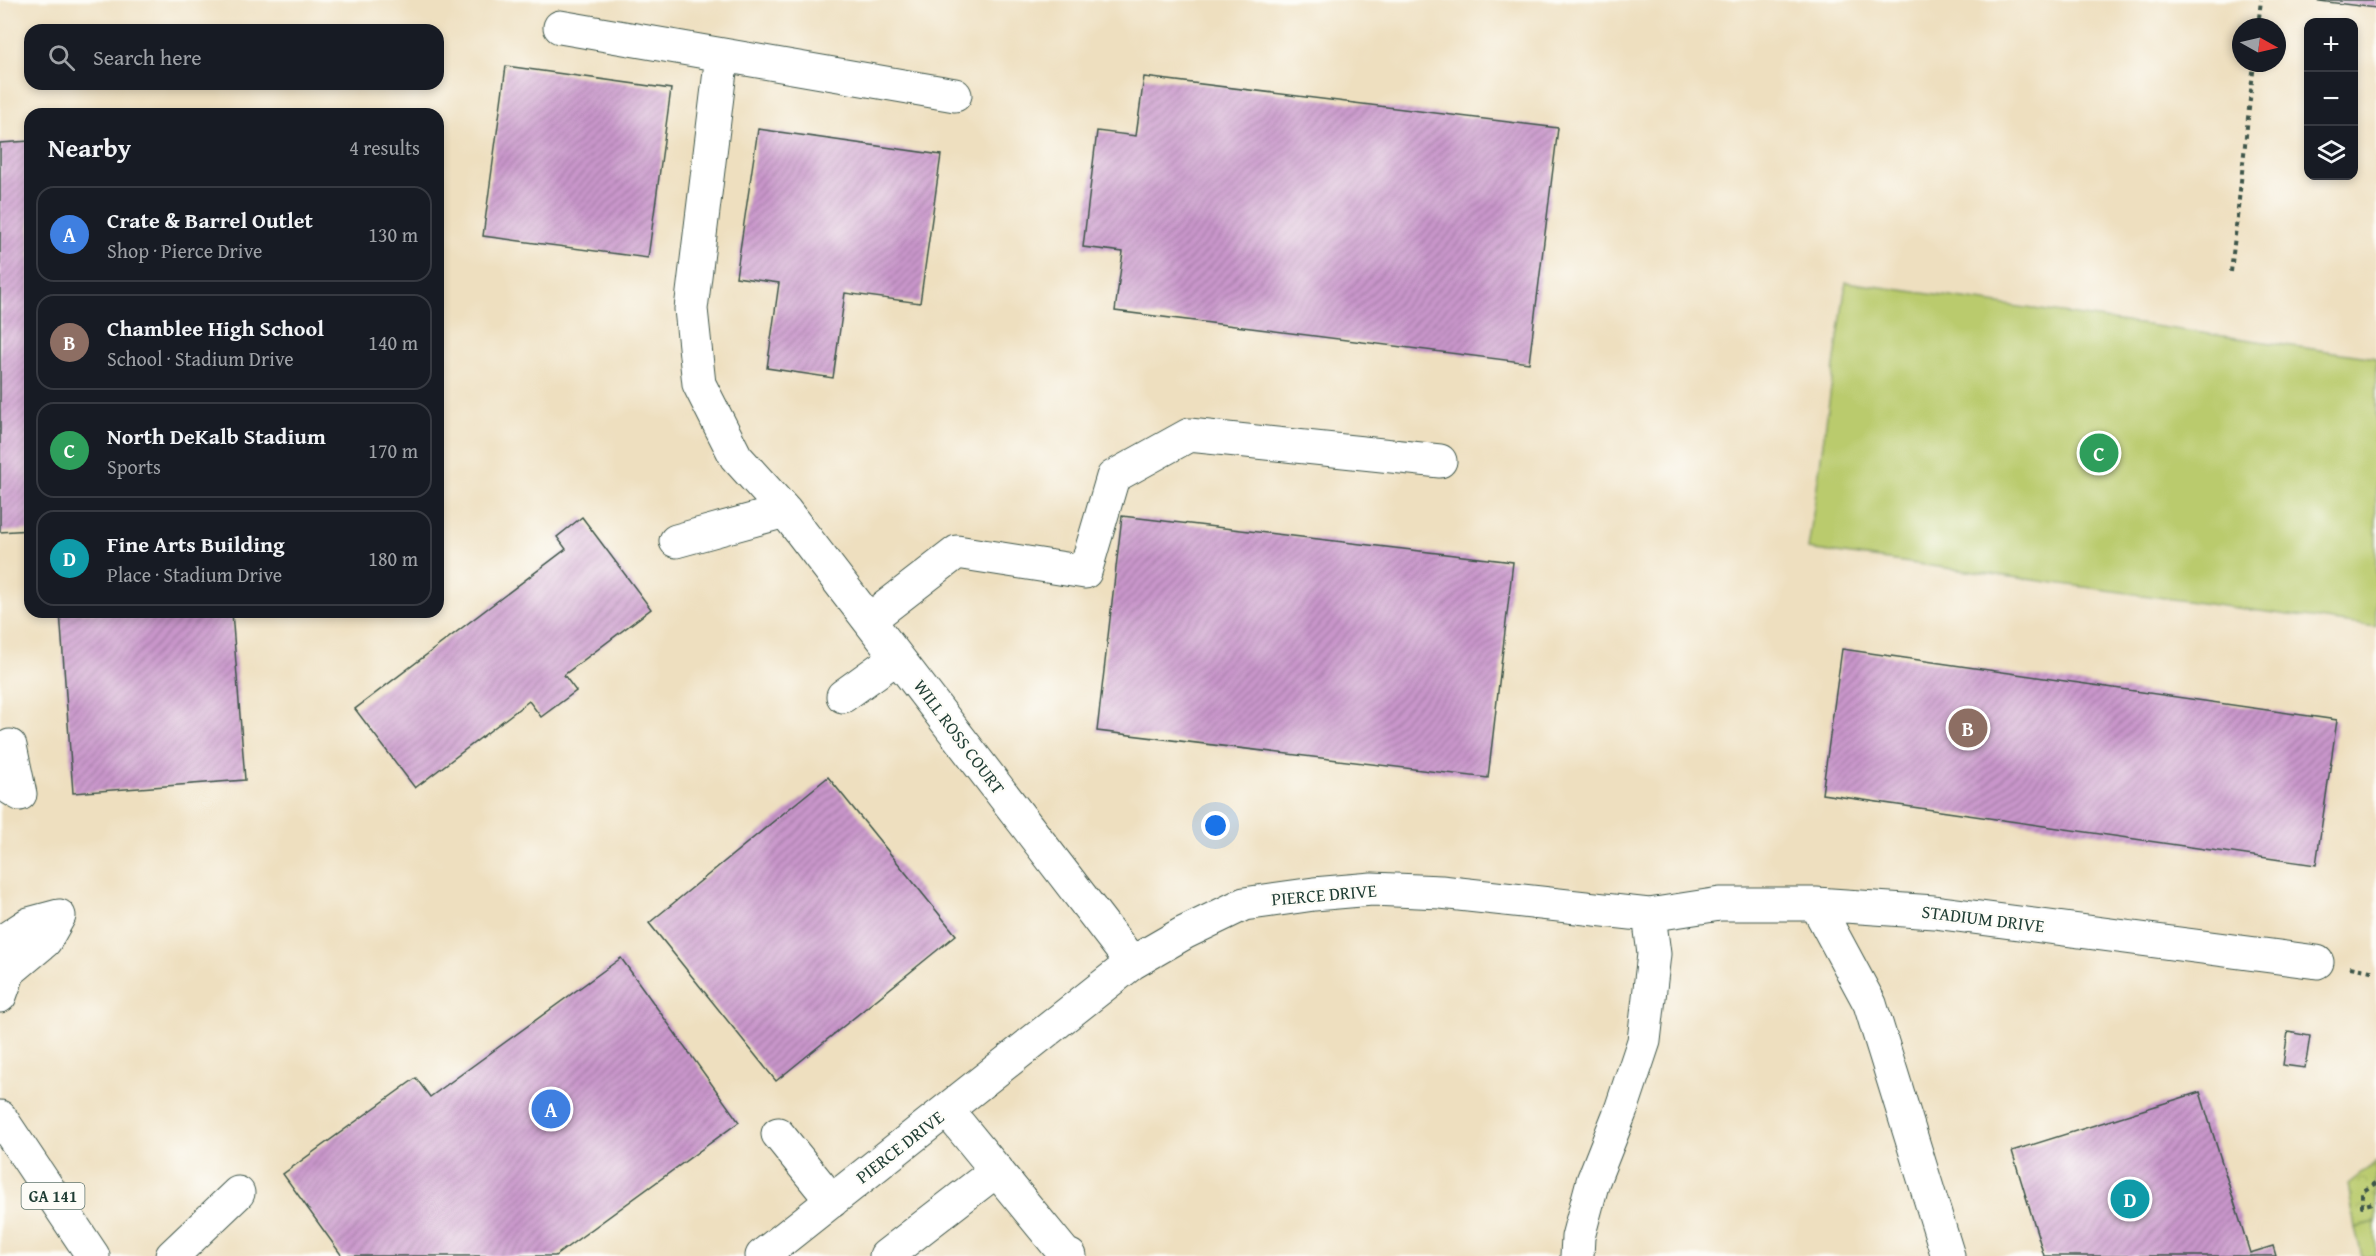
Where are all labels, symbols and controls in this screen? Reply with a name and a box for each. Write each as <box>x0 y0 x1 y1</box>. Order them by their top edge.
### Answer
north arrow <box>2232 18 2286 72</box>
map controls <box>2304 18 2358 180</box>
button: + <box>2304 18 2358 72</box>
search box <box>24 24 444 90</box>
icon: search <box>45 41 78 74</box>
text: Search here <box>93 41 202 73</box>
button: − <box>2304 72 2358 126</box>
button: layers <box>2304 126 2358 180</box>
text: Nearby <box>48 128 131 167</box>
text: 4 results <box>349 133 420 162</box>
text: Crate & Barrel Outlet <box>107 204 313 236</box>
text: A <box>63 220 76 249</box>
text: 130 m <box>368 220 418 249</box>
text: Shop · Pierce Drive <box>107 236 262 265</box>
text: Chamblee High School <box>107 312 324 344</box>
text: B <box>63 328 76 357</box>
text: 140 m <box>368 328 418 357</box>
text: School · Stadium Drive <box>107 344 294 373</box>
text: North DeKalb Stadium <box>107 420 326 452</box>
pin: C <box>2080 430 2118 476</box>
text: C <box>64 436 75 465</box>
text: 170 m <box>368 436 418 465</box>
text: Sports <box>107 452 161 481</box>
text: Fine Arts Building <box>107 528 285 560</box>
text: D <box>63 544 76 573</box>
text: 180 m <box>368 544 418 573</box>
text: Place · Stadium Drive <box>107 560 282 589</box>
street label: WILL ROSS COURT <box>907 674 1012 800</box>
pin: B <box>1948 706 1988 750</box>
your location <box>1201 811 1230 840</box>
street label: PIERCE DRIVE <box>1270 876 1378 913</box>
street label: STADIUM DRIVE <box>1920 898 2046 939</box>
pin: A <box>532 1086 570 1132</box>
street label: PIERCE DRIVE <box>850 1104 949 1190</box>
pin: D <box>2110 1176 2150 1222</box>
road number: GA 141 <box>22 1183 84 1209</box>

